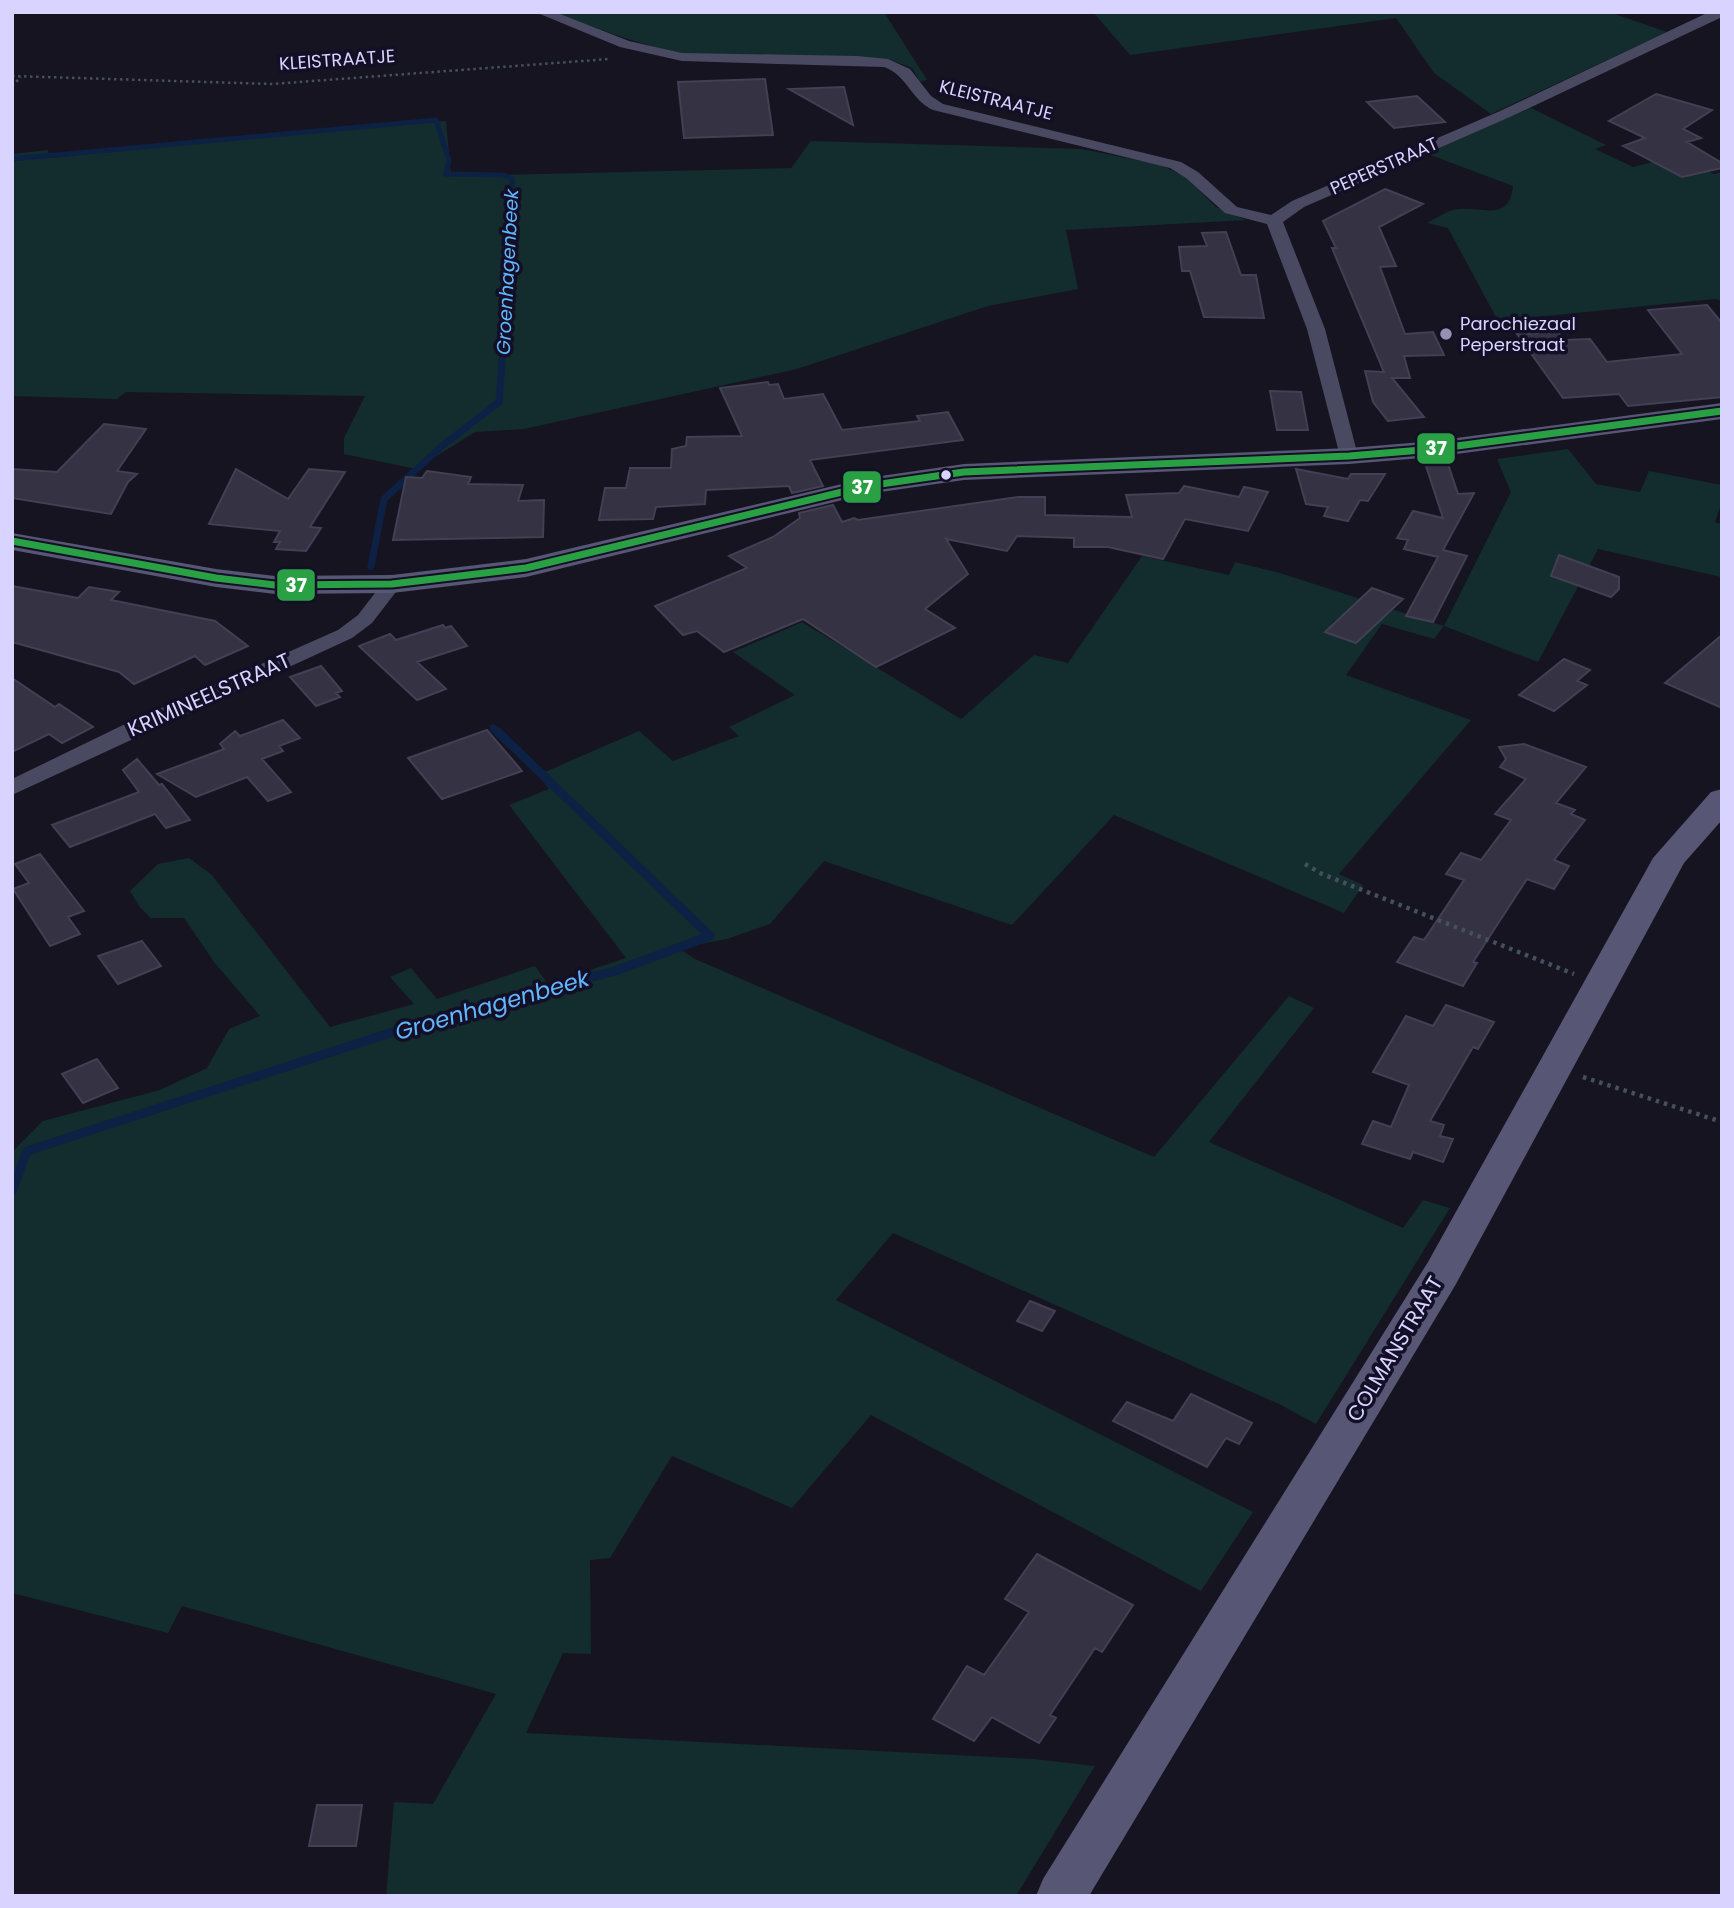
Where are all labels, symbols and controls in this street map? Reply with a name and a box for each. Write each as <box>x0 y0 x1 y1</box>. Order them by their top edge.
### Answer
street label: KLEISTRAATJE <box>278 43 396 76</box>
street label: KLEISTRAATJE <box>937 73 1056 126</box>
street label: PEPERSTRAAT <box>1326 131 1442 200</box>
water label: Groenhagenbeek <box>490 187 525 356</box>
place label: Parochiezaal Peperstraat <box>1460 311 1576 357</box>
marker: Parochiezaal Peperstraat <box>1438 326 1454 342</box>
line badge: 37 <box>1416 432 1456 465</box>
text: 37 <box>1425 435 1447 462</box>
unlabelled marker <box>939 468 953 482</box>
line badge: 37 <box>842 470 882 504</box>
text: 37 <box>851 474 873 501</box>
line badge: 37 <box>276 568 316 602</box>
text: 37 <box>285 572 307 599</box>
street label: KRIMINEELSTRAAT <box>123 646 295 743</box>
water label: Groenhagenbeek <box>391 962 594 1048</box>
street label: COLMANSTRAAT <box>1340 1271 1449 1427</box>

